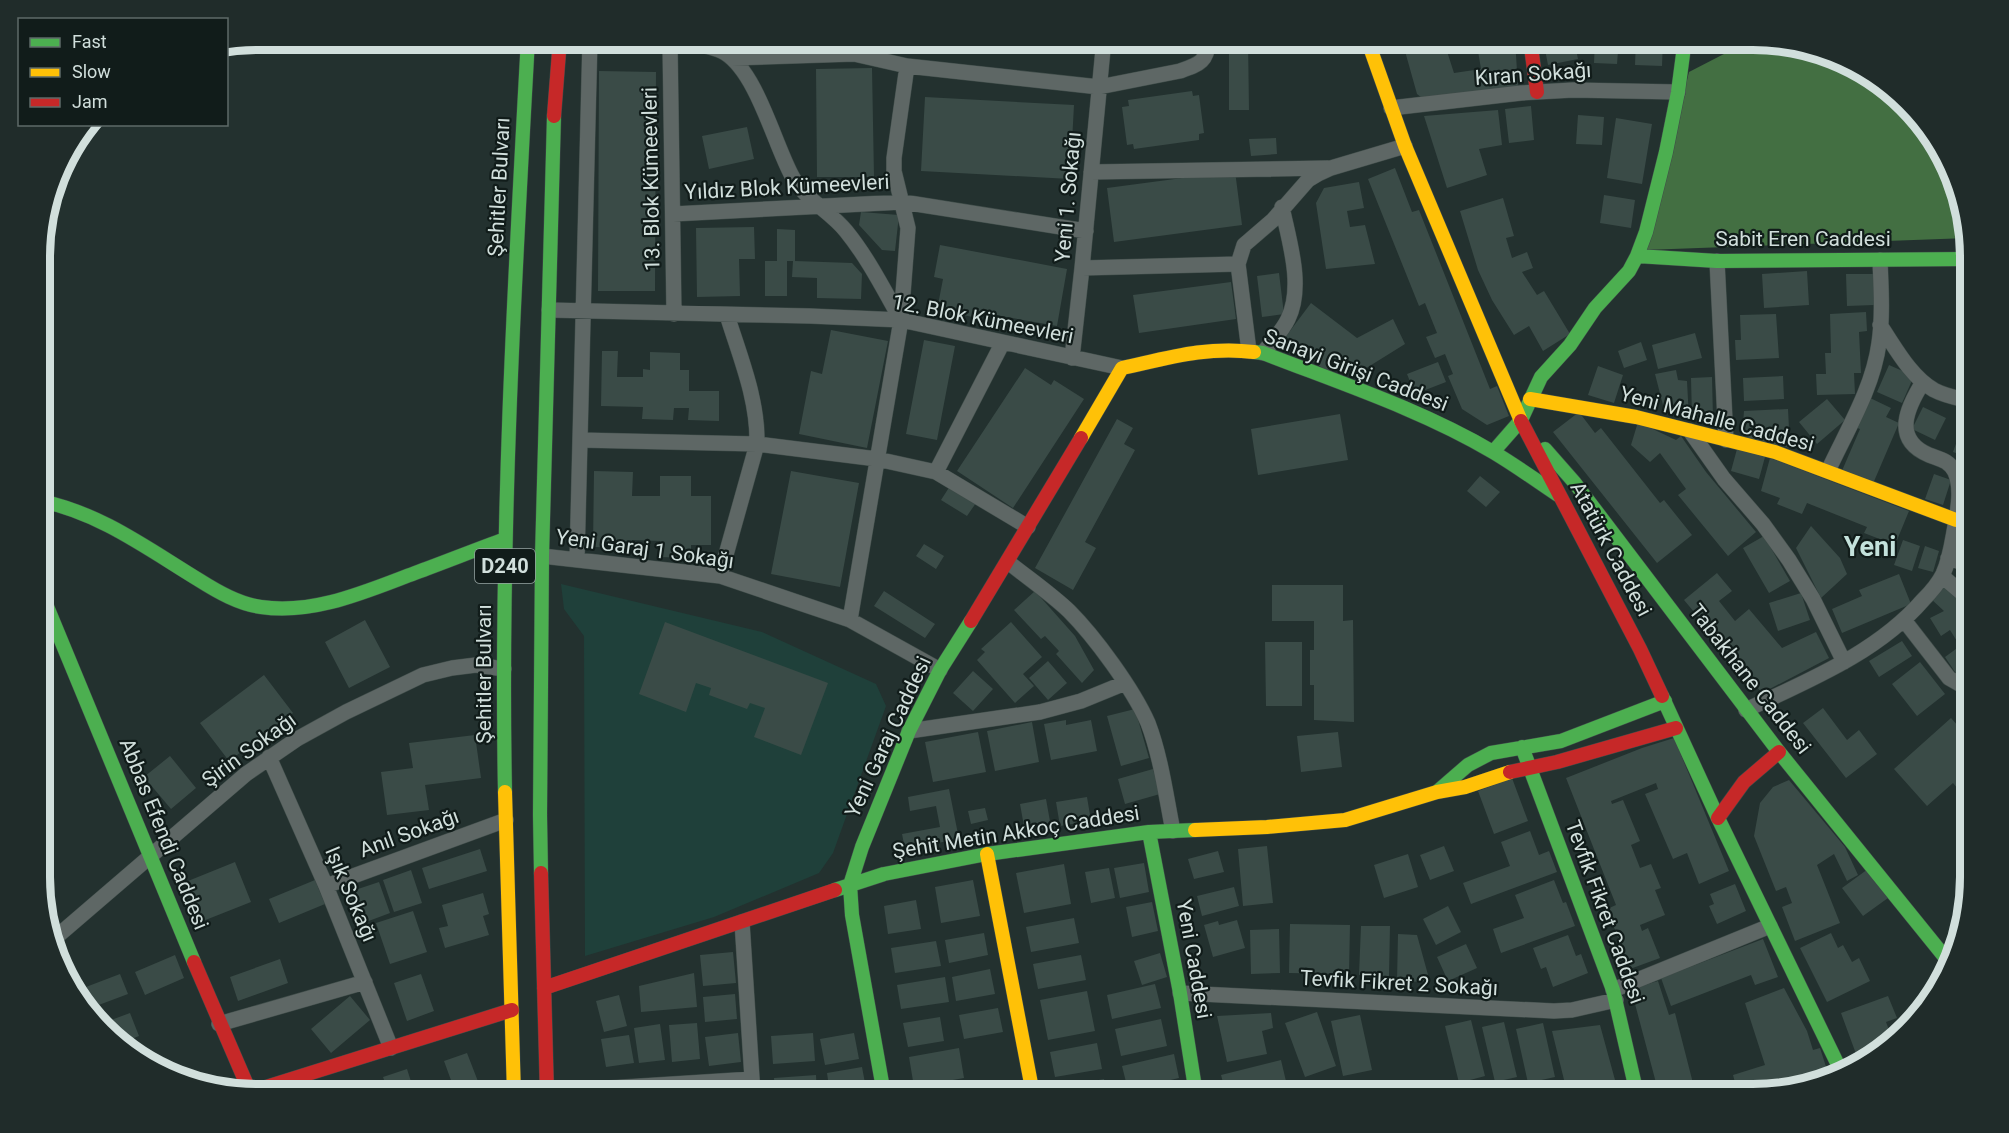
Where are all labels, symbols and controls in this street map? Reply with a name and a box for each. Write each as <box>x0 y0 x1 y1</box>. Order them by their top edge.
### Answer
legend <box>18 18 228 126</box>
text: Fast <box>72 31 107 52</box>
street label: Kıran Sokağı <box>1474 58 1592 90</box>
text: Slow <box>72 61 111 82</box>
street label: 13. Blok Kümeevleri <box>637 87 665 271</box>
text: Jam <box>72 91 108 112</box>
street label: Şehitler Bulvarı <box>483 117 515 257</box>
street label: Yeni 1. Sokağı <box>1050 131 1086 263</box>
street label: Yıldız Blok Kümeevleri <box>684 170 890 204</box>
street label: Sabit Eren Caddesi <box>1715 227 1891 251</box>
street label: 12. Blok Kümeevleri <box>890 290 1076 348</box>
street label: Sanayi Girişi Caddesi <box>1260 324 1452 416</box>
street label: Yeni Mahalle Caddesi <box>1617 382 1817 456</box>
street label: Atatürk Caddesi <box>1565 478 1657 620</box>
street label: Yeni Garaj 1 Sokağı <box>554 525 736 573</box>
district label: Yeni <box>1844 531 1896 563</box>
road number: D240 <box>475 549 535 583</box>
street label: Tabakhane Caddesi <box>1684 599 1816 759</box>
street label: Şehitler Bulvarı <box>472 604 496 744</box>
street label: Yeni Garaj Caddesi <box>840 653 936 821</box>
street label: Şirin Sokağı <box>197 708 301 792</box>
street label: Abbas Efendi Caddesi <box>115 735 213 933</box>
street label: Şehit Metin Akkoç Caddesi <box>891 801 1141 863</box>
street label: Anıl Sokağı <box>356 804 462 862</box>
street label: Tevfik Fikret Caddesi <box>1561 817 1649 1007</box>
street label: Işık Sokağı <box>320 843 382 945</box>
street label: Yeni Caddesi <box>1172 897 1216 1021</box>
street label: Tevfik Fikret 2 Sokağı <box>1299 966 1499 1000</box>

